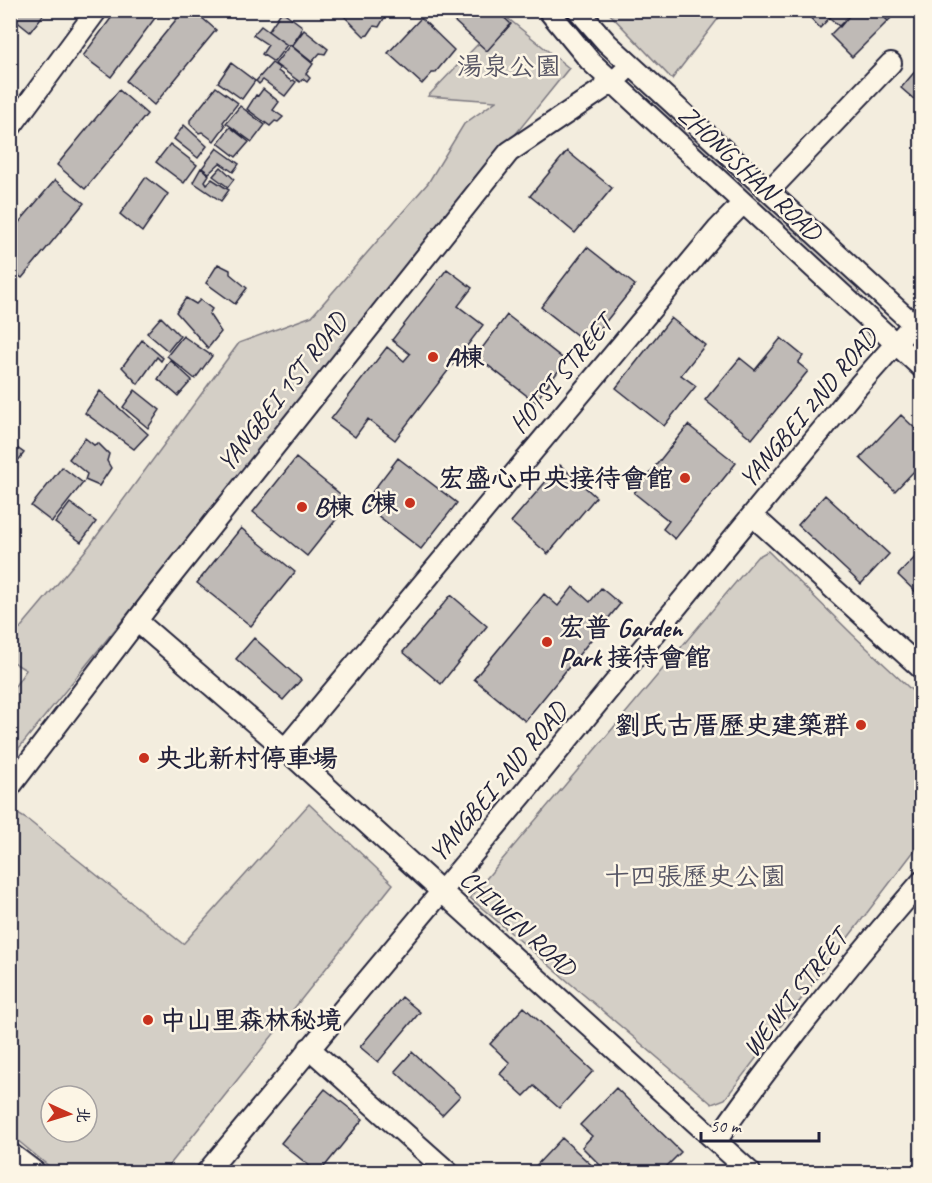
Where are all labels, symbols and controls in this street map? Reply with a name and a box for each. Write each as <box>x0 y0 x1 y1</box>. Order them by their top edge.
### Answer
park label: 湯泉公園 <box>457 50 561 83</box>
street label: ZHONGSHAN ROAD <box>672 98 831 250</box>
street label: HOTSI STREET <box>502 304 623 440</box>
street label: YANGBEI 1ST ROAD <box>210 305 355 478</box>
street label: YANGBEI 2ND ROAD <box>732 320 886 494</box>
place label: A棟 <box>445 341 485 374</box>
marker: A棟 <box>426 350 440 364</box>
place label: 宏盛心中央接待會館 <box>439 462 673 495</box>
marker: 宏盛心中央接待會館 <box>678 471 692 485</box>
place label: C棟 <box>360 487 399 520</box>
place label: B棟 <box>314 491 355 524</box>
marker: C棟 <box>403 496 417 510</box>
marker: B棟 <box>295 500 309 514</box>
place label: 宏普 Garden Park 接待會館 <box>559 611 711 674</box>
marker: 宏普 Garden Park 接待會館 <box>540 635 554 649</box>
street label: YANGBEI 2ND ROAD <box>422 694 576 868</box>
place label: 劉氏古厝歷史建築群 <box>615 709 849 742</box>
marker: 劉氏古厝歷史建築群 <box>854 718 868 732</box>
place label: 央北新村停車場 <box>156 742 338 775</box>
marker: 央北新村停車場 <box>137 751 151 765</box>
park label: 十四張歷史公園 <box>604 860 786 893</box>
street label: CHIWEN ROAD <box>453 862 585 986</box>
street label: WENKI STREET <box>735 919 858 1063</box>
place label: 中山里森林秘境 <box>160 1004 342 1037</box>
marker: 中山里森林秘境 <box>141 1013 155 1027</box>
north arrow <box>39 1084 99 1144</box>
scale bar <box>701 1105 820 1143</box>
text: 北 <box>72 1106 94 1124</box>
text: 50 m <box>710 1115 743 1137</box>

